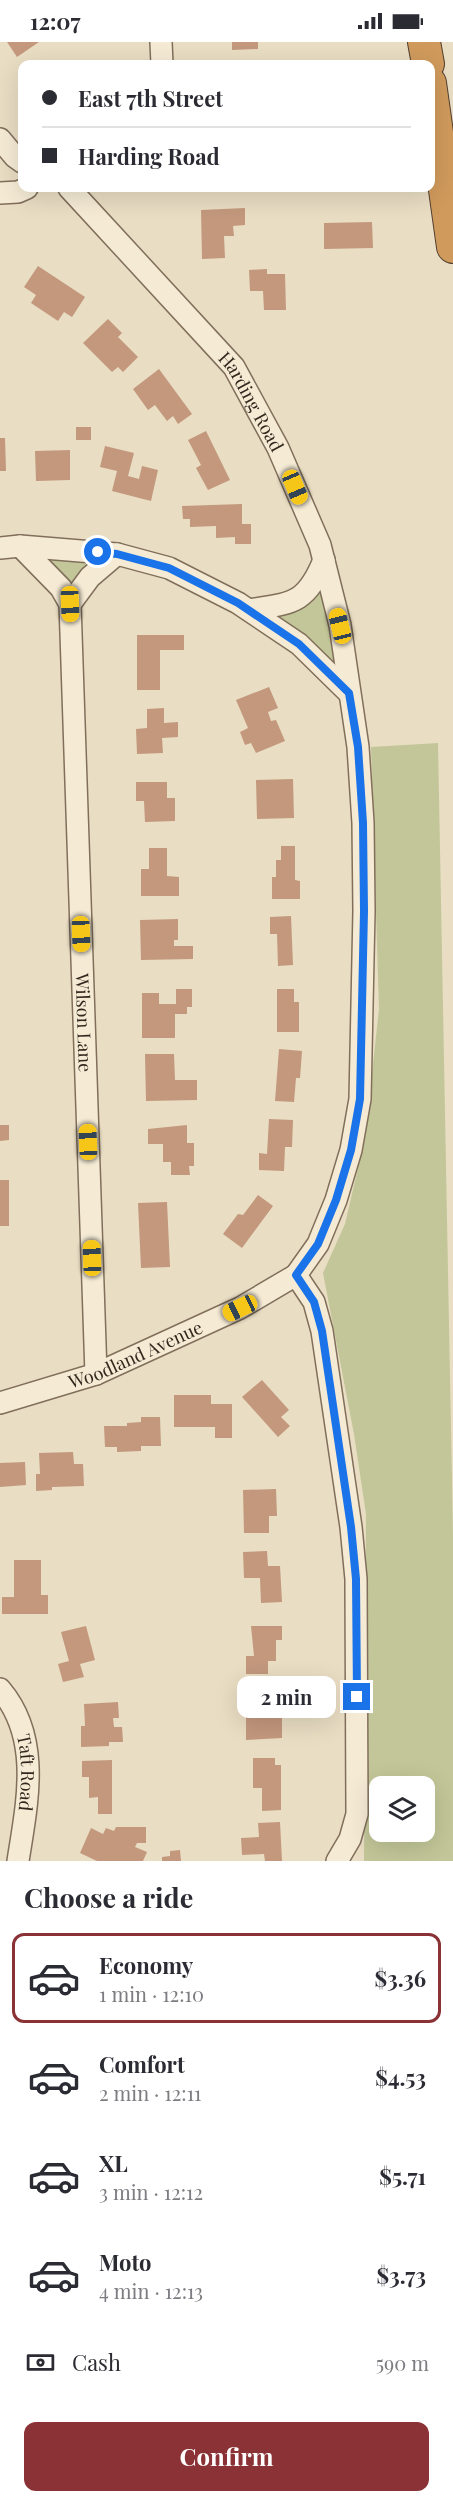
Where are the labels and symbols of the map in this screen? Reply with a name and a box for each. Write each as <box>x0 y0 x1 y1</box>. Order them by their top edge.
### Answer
street label: Harding Road <box>214 346 290 456</box>
car <box>280 467 310 507</box>
route start <box>84 538 111 565</box>
car <box>60 586 80 622</box>
car <box>327 606 353 646</box>
car <box>71 916 91 952</box>
street label: Wilson Lane <box>70 972 98 1073</box>
car <box>78 1124 98 1160</box>
car <box>82 1240 102 1276</box>
car <box>220 1292 260 1324</box>
street label: Woodland Avenue <box>65 1315 206 1394</box>
callout: 2 min <box>237 1676 336 1718</box>
route end <box>343 1683 370 1710</box>
street label: Taft Road <box>12 1732 40 1813</box>

